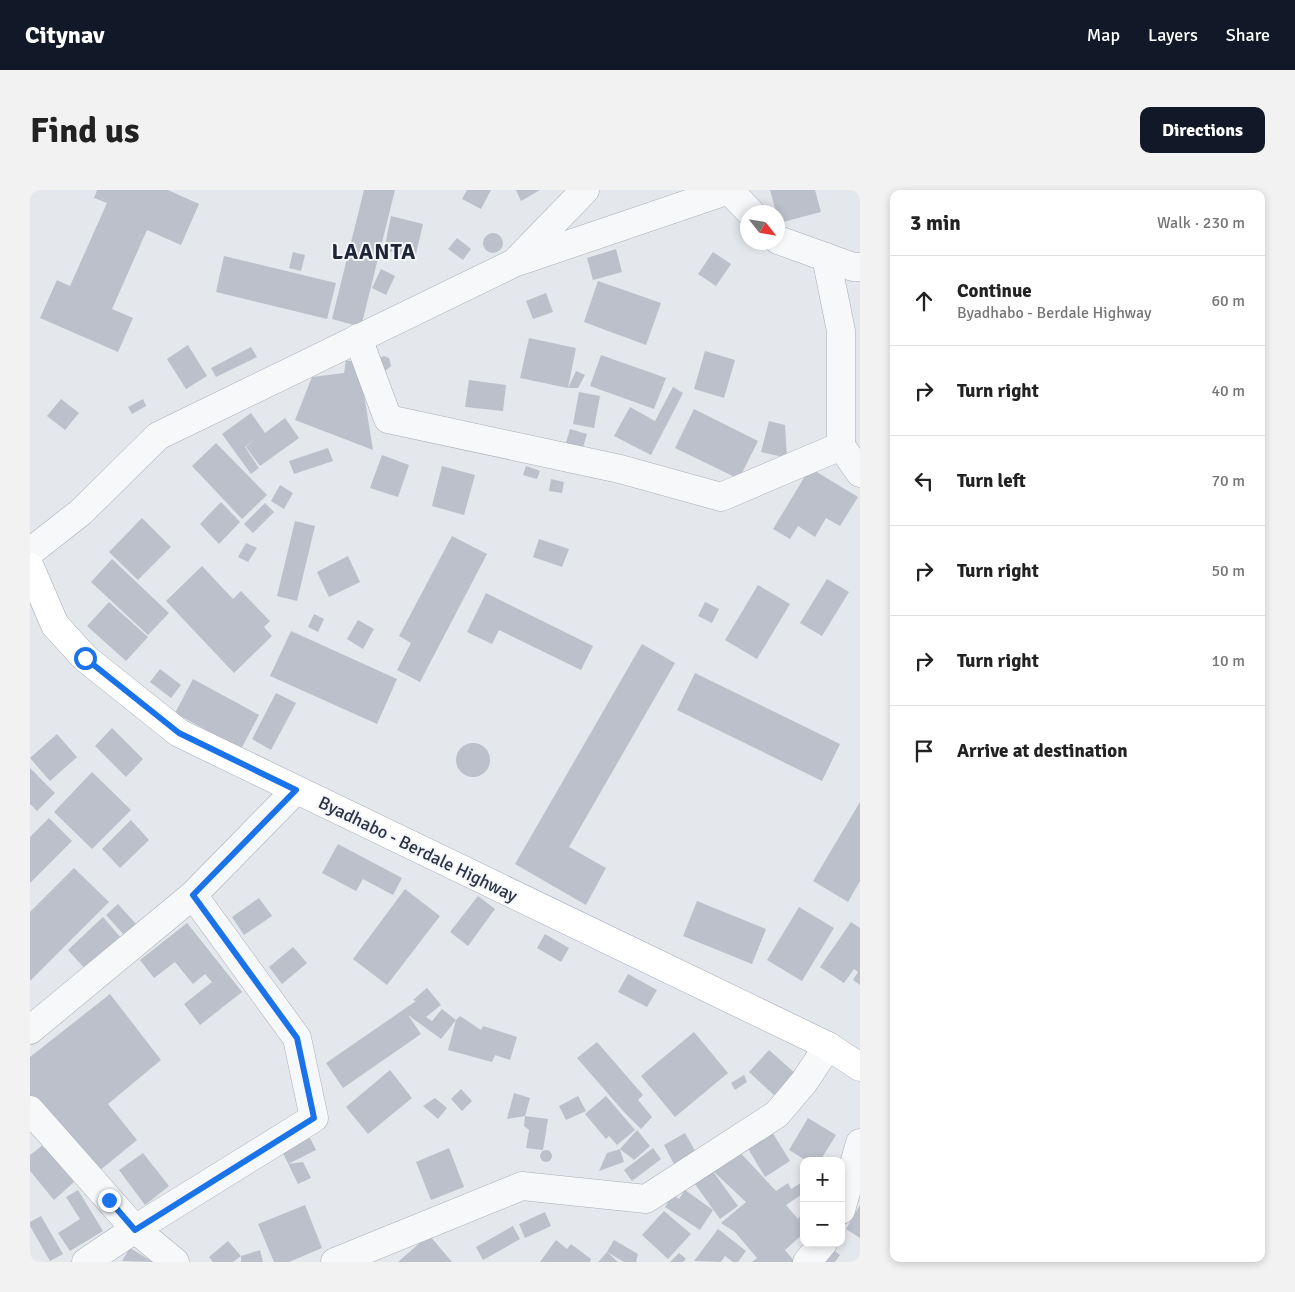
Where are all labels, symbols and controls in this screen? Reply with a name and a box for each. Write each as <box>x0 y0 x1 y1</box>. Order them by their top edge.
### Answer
text: Citynav <box>25 20 104 50</box>
text: Map <box>1087 24 1120 46</box>
text: Layers <box>1148 24 1198 46</box>
text: Share <box>1226 24 1270 46</box>
button: Directions <box>1140 107 1265 153</box>
text: Find us <box>30 109 140 152</box>
north arrow <box>740 205 785 250</box>
text: 3 min <box>910 210 961 236</box>
text: Walk · 230 m <box>1157 213 1245 233</box>
district label: LAANTA <box>332 238 416 265</box>
text: Continue <box>957 279 1032 303</box>
icon: ahead <box>910 287 938 315</box>
text: 60 m <box>1211 291 1245 311</box>
text: Byadhabo - Berdale Highway <box>957 303 1151 323</box>
icon: right <box>910 377 938 405</box>
text: Turn right <box>957 379 1039 403</box>
text: 40 m <box>1211 381 1245 401</box>
icon: left <box>910 467 938 495</box>
text: Turn left <box>957 469 1026 493</box>
text: 70 m <box>1211 471 1245 491</box>
icon: right <box>910 557 938 585</box>
text: Turn right <box>957 559 1039 583</box>
text: 50 m <box>1211 561 1245 581</box>
route start <box>74 647 97 670</box>
icon: right <box>910 647 938 675</box>
text: Turn right <box>957 649 1039 673</box>
text: 10 m <box>1211 651 1245 671</box>
icon: arrive <box>910 737 938 765</box>
text: Arrive at destination <box>957 739 1128 763</box>
street label: Byadhabo - Berdale Highway <box>315 791 522 907</box>
map controls <box>800 1157 845 1247</box>
button: + <box>800 1157 845 1202</box>
route end <box>98 1189 121 1212</box>
button: − <box>800 1202 845 1247</box>

